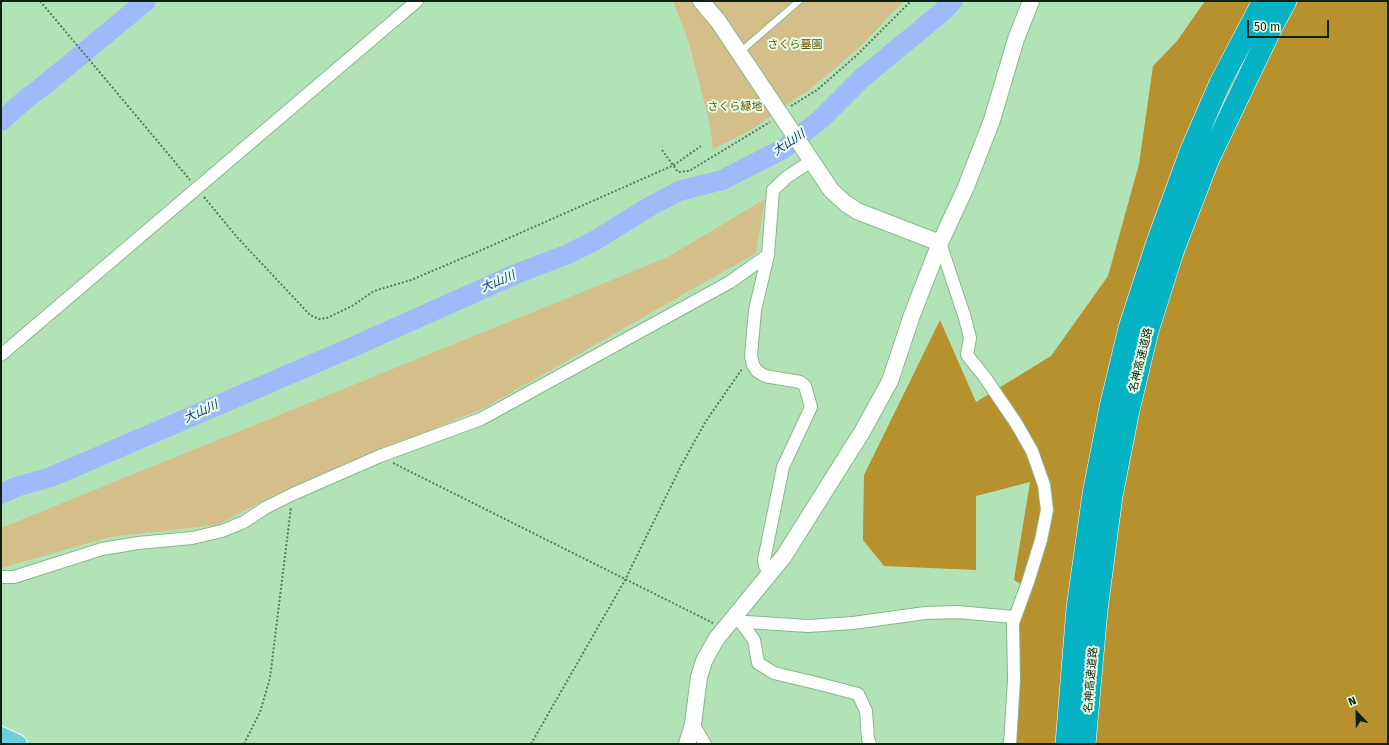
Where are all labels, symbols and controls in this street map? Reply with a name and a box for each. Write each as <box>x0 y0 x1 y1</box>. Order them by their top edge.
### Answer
scale bar <box>1249 12 1331 38</box>
text: 50 m <box>1254 20 1280 34</box>
park label: さくら墓園 <box>768 38 822 52</box>
park label: さくら緑地 <box>708 100 762 114</box>
water label: 大山川 <box>770 127 808 159</box>
water label: 大山川 <box>479 268 517 296</box>
street label: 名神高速道路 <box>1127 326 1155 394</box>
water label: 大山川 <box>182 398 220 426</box>
street label: 名神高速道路 <box>1082 647 1100 713</box>
north arrow <box>1337 693 1377 733</box>
text: N <box>1346 694 1358 709</box>

